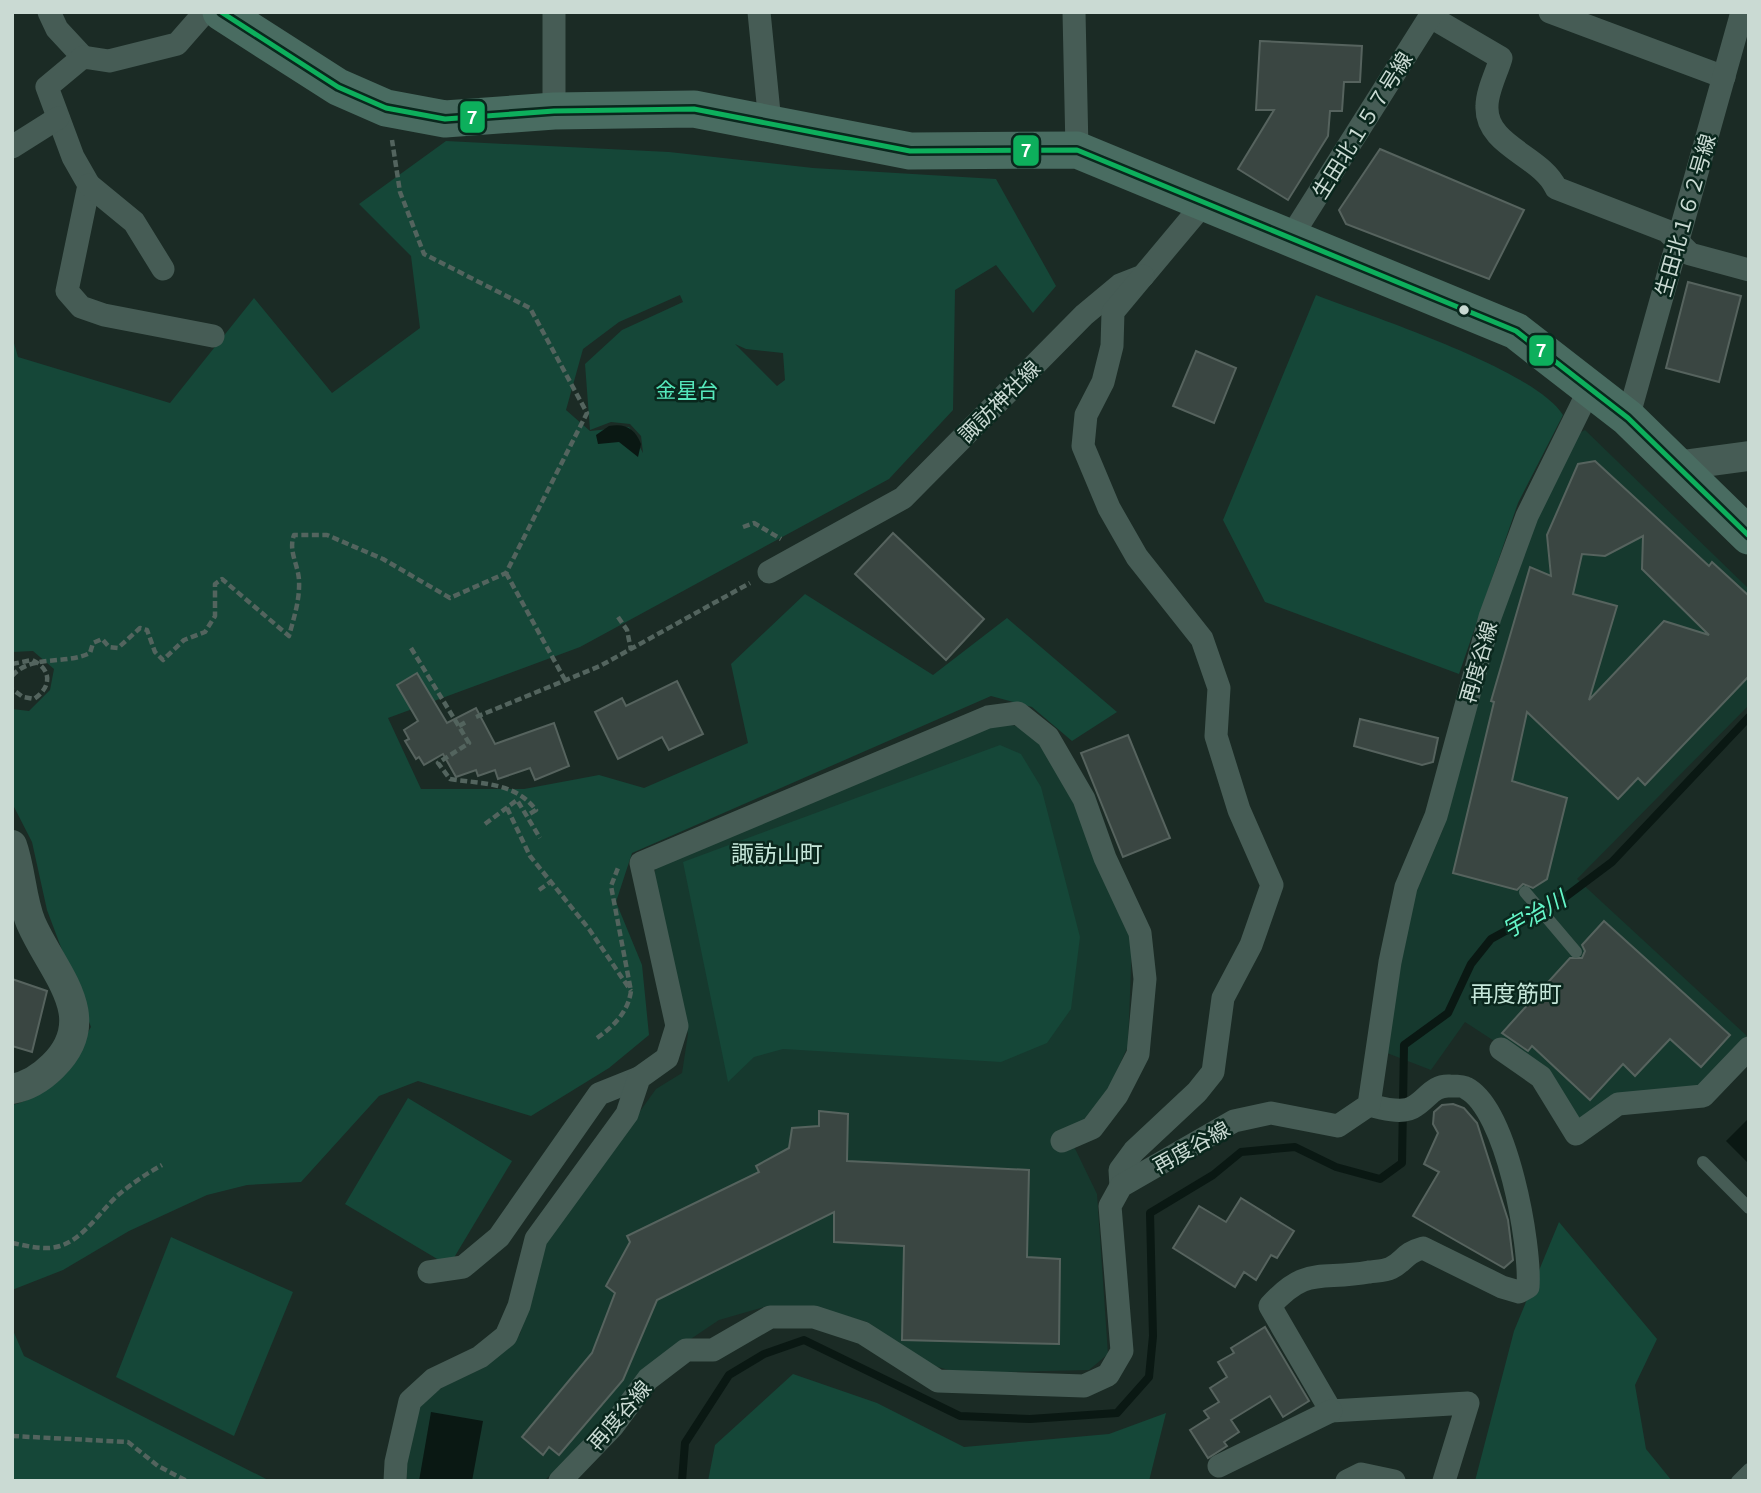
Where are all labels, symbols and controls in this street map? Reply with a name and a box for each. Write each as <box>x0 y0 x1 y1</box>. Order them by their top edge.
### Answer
street label: 生田北１５７号線 <box>1307 47 1417 203</box>
line badge: 7 <box>459 100 486 134</box>
text: 7 <box>467 106 477 128</box>
street label: 生田北１６２号線 <box>1650 131 1720 299</box>
line badge: 7 <box>1012 134 1040 167</box>
text: 7 <box>1021 139 1031 161</box>
unlabelled marker <box>1457 303 1471 317</box>
line badge: 7 <box>1528 334 1555 367</box>
text: 7 <box>1536 339 1546 361</box>
street label: 諏訪神社線 <box>953 355 1045 447</box>
park label: 金星台 <box>656 378 719 402</box>
street label: 再度谷線 <box>1455 618 1501 706</box>
district label: 諏訪山町 <box>731 841 823 866</box>
water label: 宇治川 <box>1498 884 1573 942</box>
district label: 再度筋町 <box>1470 981 1562 1006</box>
street label: 再度谷線 <box>1148 1116 1234 1178</box>
street label: 再度谷線 <box>582 1375 656 1455</box>

